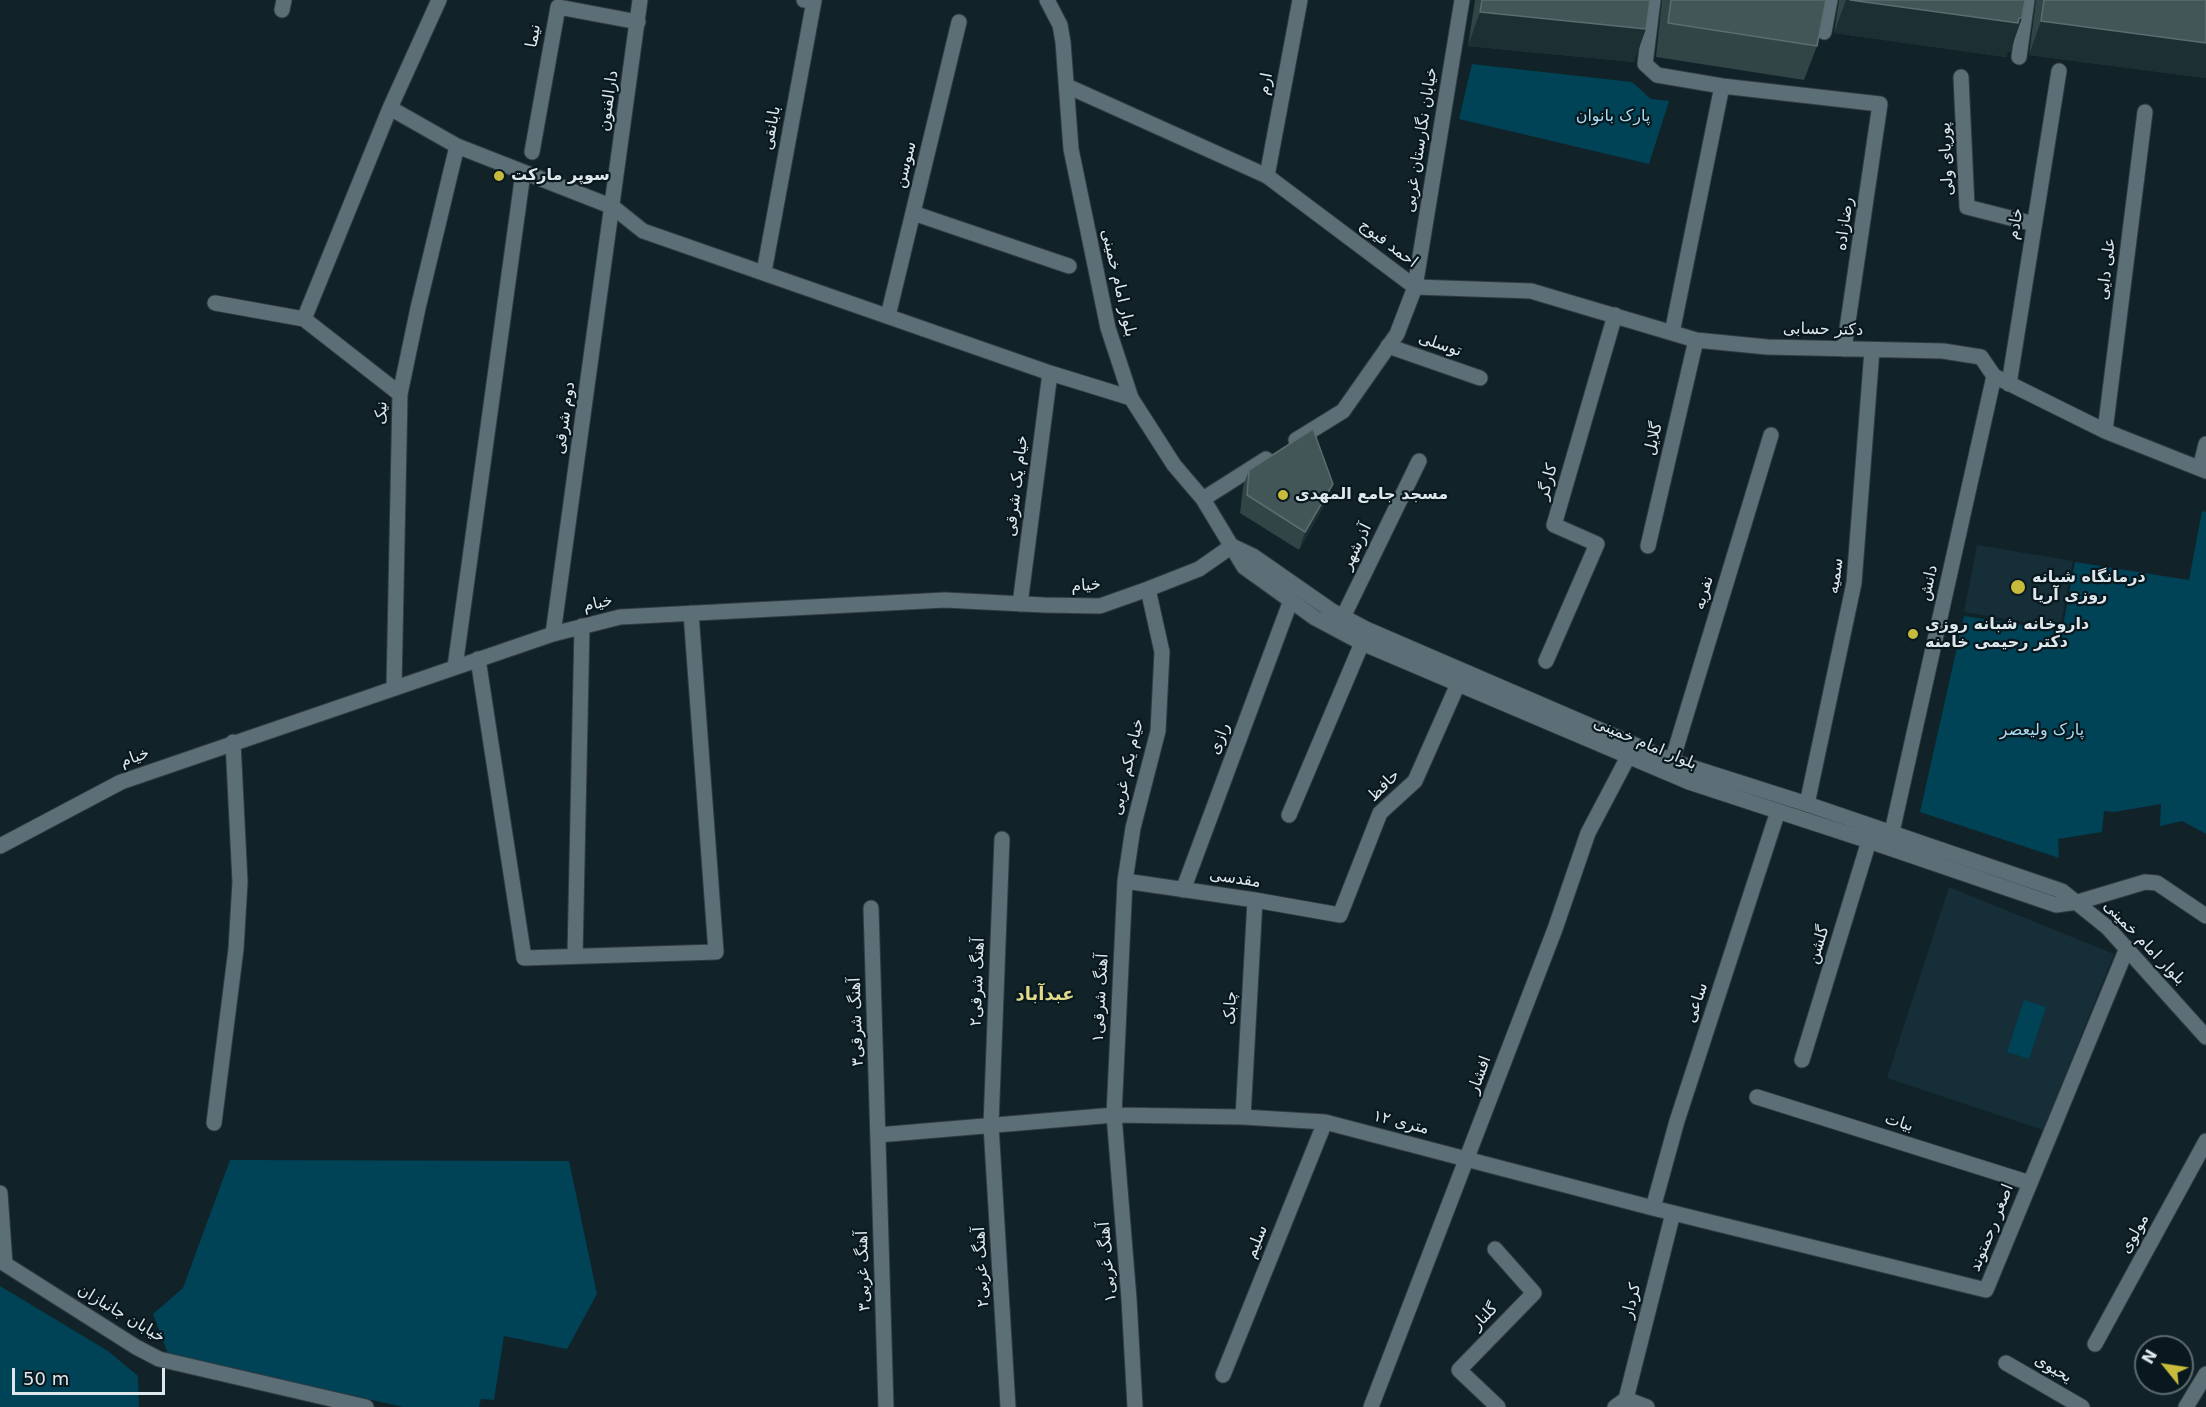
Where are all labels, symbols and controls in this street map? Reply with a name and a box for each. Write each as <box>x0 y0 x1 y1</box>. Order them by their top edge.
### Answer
street label: نیما <box>523 23 545 49</box>
street label: خیابان نگارستان غربی <box>1400 66 1442 214</box>
street label: دارالفنون <box>595 69 623 133</box>
street label: ارم <box>1254 71 1278 97</box>
street label: بابانقی <box>759 104 785 152</box>
park label: پارک بانوان <box>1576 107 1650 127</box>
street label: پوریای ولی <box>1935 122 1959 196</box>
street label: سوسن <box>891 140 921 190</box>
place label: سوپر مارکت <box>511 166 610 186</box>
marker: سوپر مارکت <box>492 169 506 183</box>
street label: رضازاده <box>1832 196 1858 252</box>
street label: خادم <box>2004 207 2028 241</box>
street label: احمد فیوج <box>1355 216 1421 272</box>
street label: بلوار امام خمینی <box>1096 227 1140 339</box>
street label: علی دایی <box>2094 237 2120 301</box>
street label: دکتر حسابی <box>1783 320 1863 340</box>
street label: توسلی <box>1416 329 1464 361</box>
street label: دوم شرقی <box>550 380 580 456</box>
street label: نیک <box>372 401 392 425</box>
street label: گلایل <box>1641 420 1667 458</box>
street label: خیام یک شرقی <box>1001 434 1033 538</box>
street label: کارگر <box>1534 462 1562 502</box>
place label: مسجد جامع المهدی <box>1295 485 1448 505</box>
marker: مسجد جامع المهدی <box>1276 488 1290 502</box>
street label: آذرشهر <box>1338 521 1376 573</box>
street label: سمیه <box>1824 557 1848 595</box>
street label: دانش <box>1916 563 1942 603</box>
place label: درمانگاه شبانه روزی آریا <box>2032 568 2146 606</box>
street label: نفریه <box>1690 574 1718 612</box>
street label: خیام <box>1071 575 1101 597</box>
marker: درمانگاه شبانه روزی آریا <box>2009 578 2027 596</box>
street label: خیام <box>581 591 615 617</box>
place label: داروخانه شبانه روزی دکتر رحیمی خامنه <box>1925 615 2089 653</box>
marker: داروخانه شبانه روزی دکتر رحیمی خامنه <box>1906 627 1920 641</box>
street label: بلوار امام خمینی <box>1590 714 1700 774</box>
street label: خیام یکم غربی <box>1108 717 1148 817</box>
street label: رازی <box>1205 720 1235 758</box>
park label: پارک ولیعصر <box>2000 721 2084 741</box>
street label: خیام <box>118 744 152 772</box>
street label: حافظ <box>1364 766 1404 806</box>
street label: مقدسی <box>1208 865 1262 893</box>
street label: بلوار امام خمینی <box>2099 897 2189 989</box>
street label: گلشن <box>1804 923 1834 967</box>
street label: آهنگ شرقی۲ <box>967 937 989 1027</box>
street label: آهنگ شرقی۱ <box>1089 953 1113 1043</box>
street label: آهنگ شرقی۳ <box>846 977 868 1067</box>
street label: ساعی <box>1682 980 1712 1026</box>
district label: عبدآباد <box>1016 984 1074 1006</box>
street label: چابک <box>1221 991 1241 1025</box>
street label: افشار <box>1464 1053 1496 1097</box>
street label: ۱۲ متری <box>1371 1107 1431 1139</box>
street label: بیات <box>1882 1109 1916 1137</box>
street label: اصغر رحمتوند <box>1966 1182 2018 1274</box>
street label: مولوی <box>2116 1211 2154 1257</box>
street label: آهنگ غربی۱ <box>1095 1221 1121 1303</box>
street label: سلیم <box>1242 1223 1272 1261</box>
street label: آهنگ غربی۲ <box>970 1226 994 1308</box>
street label: آهنگ غربی۳ <box>853 1230 875 1312</box>
street label: خیابان جانبازان <box>74 1280 168 1348</box>
street label: کردار <box>1618 1281 1646 1321</box>
street label: گلنار <box>1468 1299 1502 1335</box>
north arrow <box>2134 1335 2194 1395</box>
text: N <box>2138 1346 2161 1367</box>
street label: یحیوی <box>2031 1351 2075 1387</box>
scale bar <box>15 1356 168 1394</box>
text: 50 m <box>23 1368 69 1389</box>

